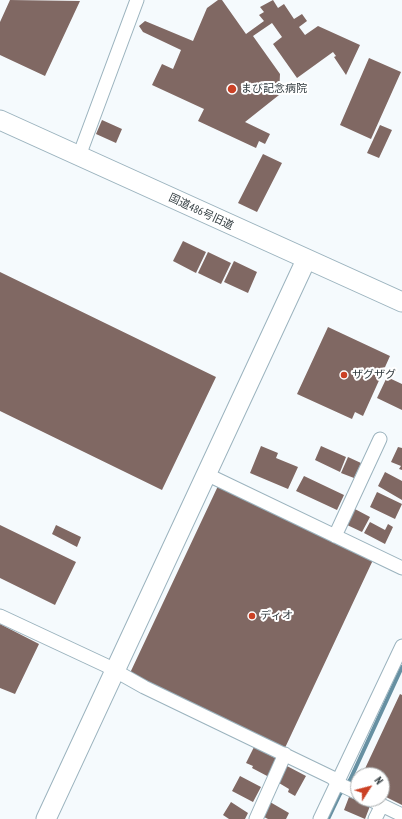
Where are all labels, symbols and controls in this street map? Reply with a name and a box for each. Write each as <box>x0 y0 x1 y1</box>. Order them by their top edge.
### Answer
place label: まび記念病院 <box>241 82 307 96</box>
marker: まび記念病院 <box>226 83 238 95</box>
street label: 国道486号旧道 <box>167 191 235 233</box>
place label: ザグザグ <box>352 368 396 382</box>
marker: ザグザグ <box>339 370 349 380</box>
place label: ディオ <box>260 609 293 623</box>
marker: ディオ <box>247 611 257 621</box>
north arrow <box>350 767 390 807</box>
text: N <box>371 774 386 787</box>

